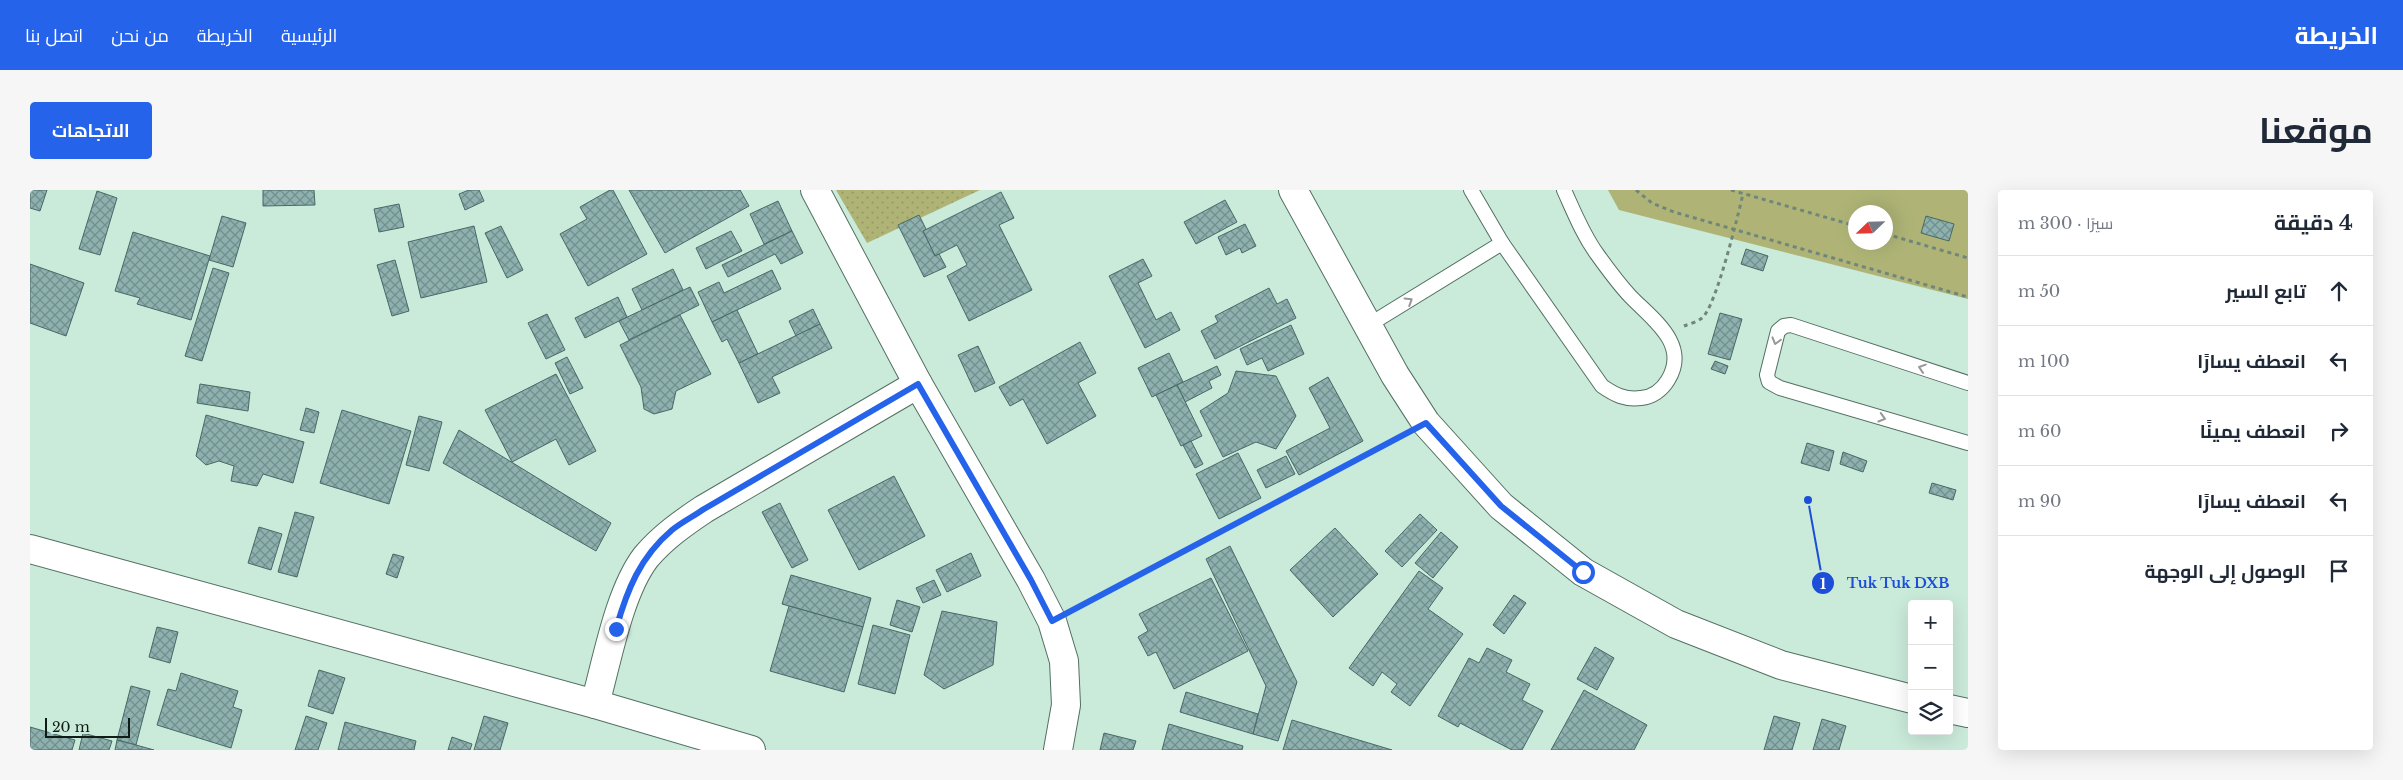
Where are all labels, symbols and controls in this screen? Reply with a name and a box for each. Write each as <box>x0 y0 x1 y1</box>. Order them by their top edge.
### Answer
text: الخريطة <box>2295 21 2378 50</box>
text: اتصل بنا <box>25 25 83 47</box>
text: من نحن <box>111 25 169 47</box>
text: الخريطة <box>197 25 253 47</box>
text: الرئيسية <box>281 25 337 47</box>
button: الاتجاهات <box>30 102 152 159</box>
text: موقعنا <box>2259 109 2373 152</box>
north arrow <box>1848 205 1893 250</box>
text: 4 دقيقة <box>2274 210 2353 236</box>
text: سيرًا · 300 m <box>2018 213 2113 233</box>
icon: ahead <box>2325 277 2353 305</box>
text: تابع السير <box>2225 280 2306 303</box>
text: 50 m <box>2018 281 2060 301</box>
one-way arrow <box>1403 297 1412 307</box>
one-way arrow <box>1771 336 1781 344</box>
icon: left <box>2325 347 2353 375</box>
text: انعطف يسارًا <box>2197 350 2306 373</box>
text: 100 m <box>2018 351 2070 371</box>
one-way arrow <box>1918 364 1926 374</box>
one-way arrow <box>1878 412 1887 423</box>
icon: right <box>2325 417 2353 445</box>
text: انعطف يمينًا <box>2200 420 2306 443</box>
text: 60 m <box>2018 421 2061 441</box>
icon: left <box>2325 487 2353 515</box>
text: انعطف يسارًا <box>2197 490 2306 513</box>
text: 90 m <box>2018 491 2061 511</box>
icon: arrive <box>2325 557 2353 585</box>
text: الوصول إلى الوجهة <box>2145 560 2306 583</box>
route start <box>1572 561 1595 584</box>
callout: Tuk Tuk DXB <box>1811 569 1959 598</box>
text: 1 <box>1820 574 1827 593</box>
text: Tuk Tuk DXB <box>1847 574 1949 592</box>
map controls <box>1908 600 1953 735</box>
button: + <box>1908 600 1953 645</box>
route end <box>605 618 628 641</box>
button: − <box>1908 645 1953 690</box>
button: layers <box>1908 690 1953 735</box>
scale bar <box>45 715 130 738</box>
text: 20 m <box>52 718 90 736</box>

